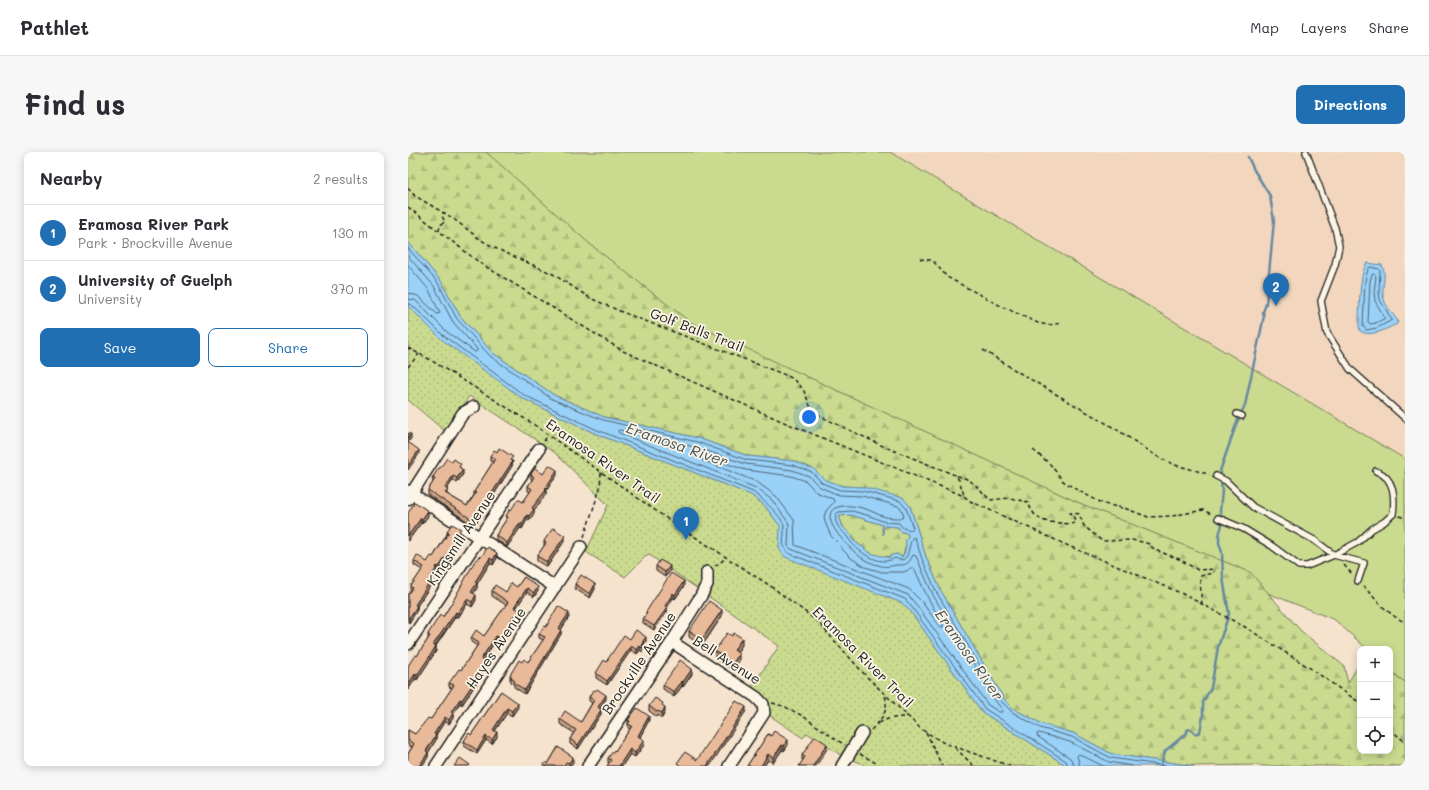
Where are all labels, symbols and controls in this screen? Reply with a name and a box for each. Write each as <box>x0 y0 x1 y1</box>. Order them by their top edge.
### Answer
text: Pathlet <box>20 15 89 40</box>
text: Map <box>1250 18 1279 37</box>
text: Layers <box>1301 18 1347 37</box>
text: Share <box>1369 18 1409 37</box>
button: Directions <box>1296 85 1405 124</box>
text: Find us <box>24 86 125 122</box>
text: Nearby <box>40 167 102 189</box>
text: 2 results <box>313 170 368 187</box>
text: Eramosa River Park <box>78 214 229 234</box>
text: 1 <box>50 224 56 241</box>
text: 130 m <box>332 224 368 241</box>
text: Park · Brockville Avenue <box>78 234 233 251</box>
text: University of Guelph <box>78 270 232 290</box>
pin: 2 <box>1263 273 1289 306</box>
text: 2 <box>49 280 57 297</box>
text: 370 m <box>331 280 368 297</box>
text: University <box>78 290 142 307</box>
street label: Golf Balls Trail <box>647 303 747 356</box>
button: Save <box>40 328 200 367</box>
button: Share <box>208 328 368 367</box>
your location <box>799 407 819 427</box>
street label: Eramosa River Trail <box>542 414 664 507</box>
water label: Eramosa River <box>624 417 731 471</box>
street label: Kingsmill Avenue <box>422 486 499 589</box>
pin: 1 <box>673 507 699 540</box>
street label: Eramosa River Trail <box>809 602 918 711</box>
street label: Hayes Avenue <box>461 603 530 692</box>
water label: Eramosa River <box>931 605 1009 704</box>
street label: Brockville Avenue <box>597 608 680 718</box>
street label: Bell Avenue <box>690 631 765 689</box>
map controls <box>1357 646 1393 754</box>
button: + <box>1357 646 1393 682</box>
button: − <box>1357 682 1393 718</box>
button: locate <box>1357 718 1393 754</box>

